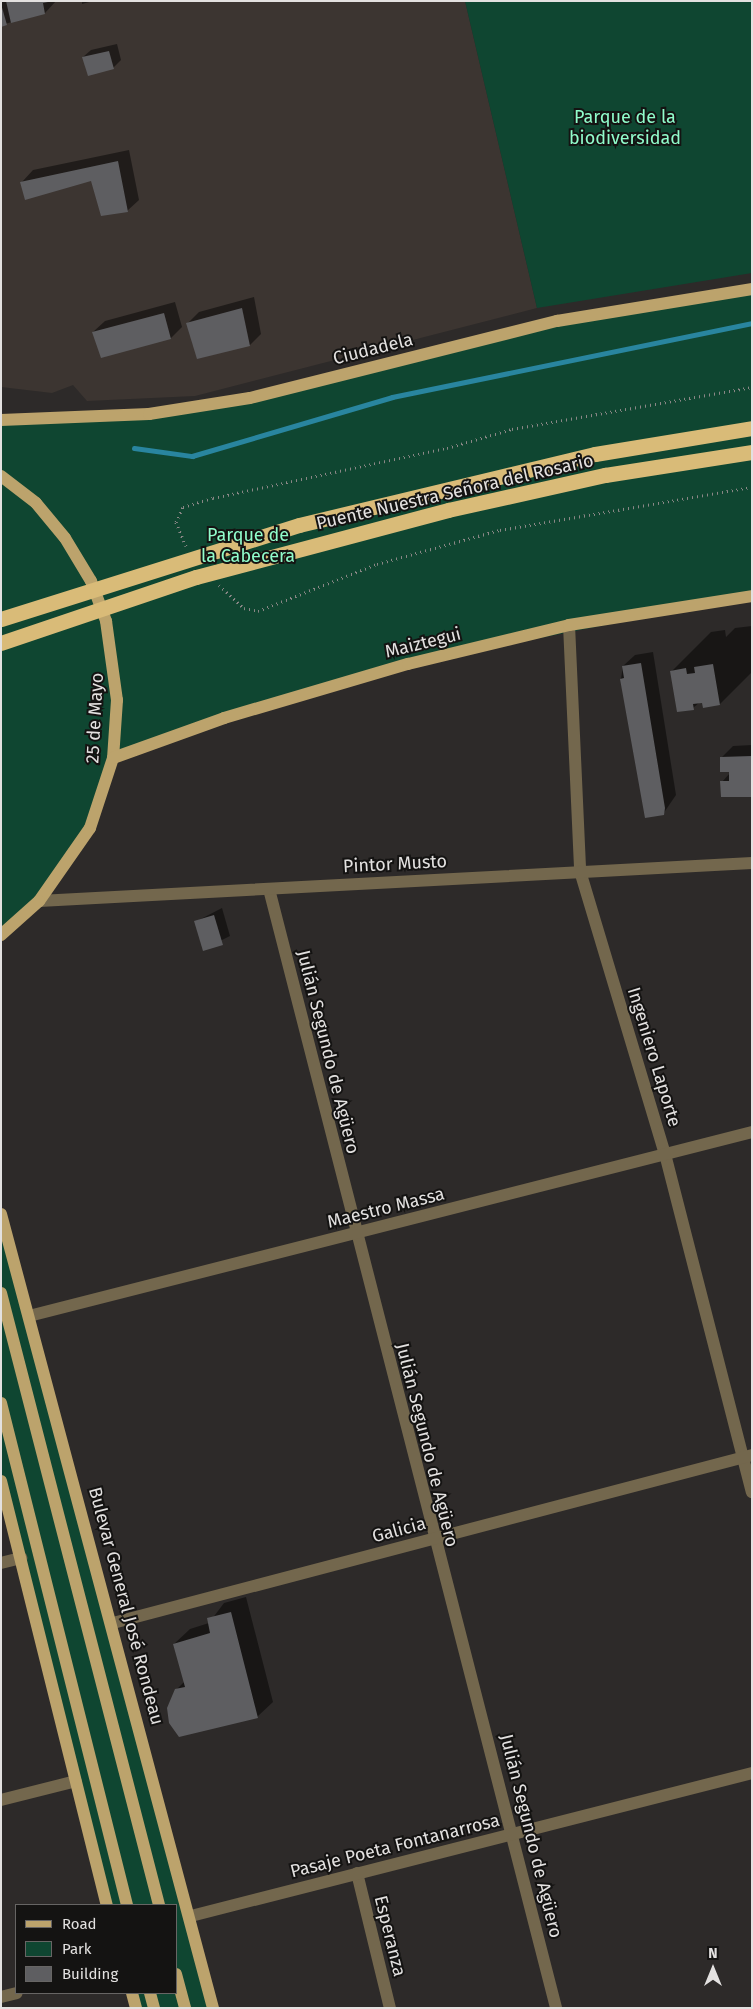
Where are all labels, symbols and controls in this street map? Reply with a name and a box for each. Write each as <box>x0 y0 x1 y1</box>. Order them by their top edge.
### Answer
park label: Parque de la biodiversidad <box>569 107 681 150</box>
street label: Ciudadela <box>331 329 415 369</box>
street label: Puente Nuestra Señora del Rosario <box>314 450 596 534</box>
park label: Parque de la Cabecera <box>201 525 295 568</box>
street label: Maiztegui <box>383 623 463 663</box>
street label: 25 de Mayo <box>82 672 108 764</box>
street label: Pintor Musto <box>342 850 448 878</box>
street label: Julián Segundo de Agüero <box>292 948 364 1156</box>
street label: Ingeniero Laporte <box>623 985 685 1129</box>
street label: Maestro Massa <box>325 1183 447 1233</box>
street label: Julián Segundo de Agüero <box>391 1341 463 1549</box>
street label: Bulevar General José Rondeau <box>84 1485 168 1727</box>
street label: Galicia <box>370 1512 428 1548</box>
street label: Julián Segundo de Agüero <box>495 1732 567 1940</box>
street label: Pasaje Poeta Fontanarrosa <box>288 1809 502 1883</box>
street label: Esperanza <box>370 1893 410 1979</box>
legend <box>15 1904 178 1994</box>
text: Road <box>62 1915 97 1933</box>
text: Park <box>62 1940 92 1958</box>
north arrow <box>688 1944 738 1994</box>
text: N <box>708 1945 718 1962</box>
text: Building <box>62 1965 118 1983</box>

